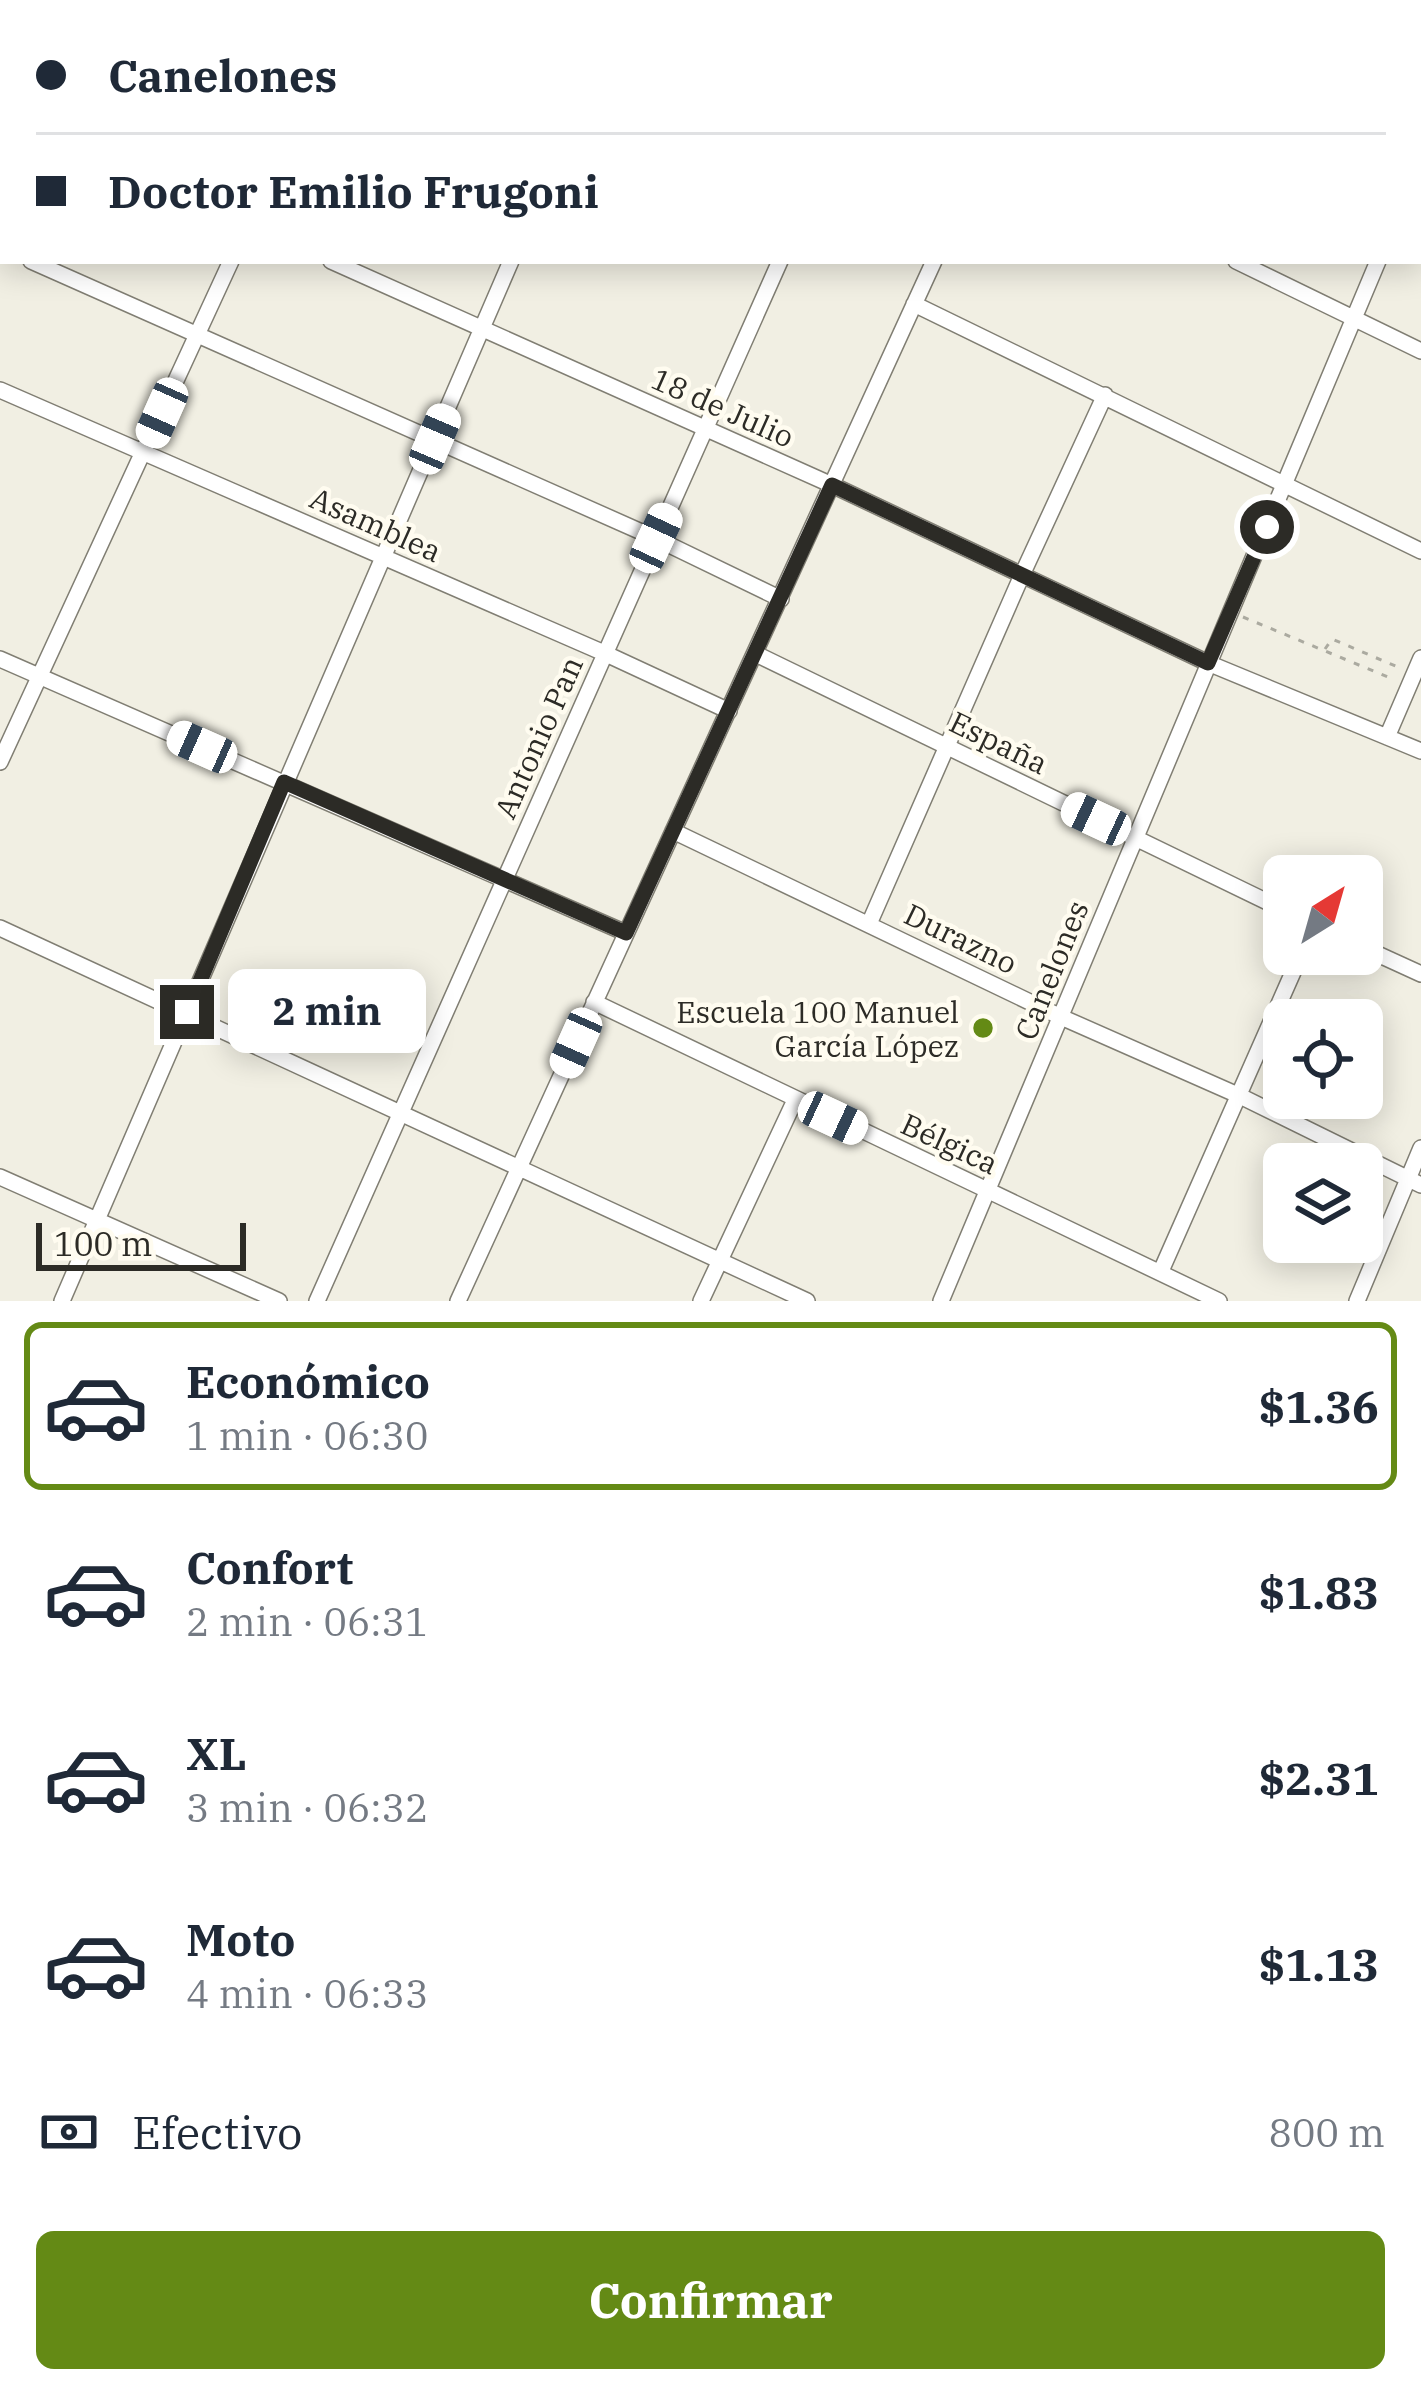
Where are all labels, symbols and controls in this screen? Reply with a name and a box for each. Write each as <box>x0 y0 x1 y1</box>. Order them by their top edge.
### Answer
text: Canelones <box>108 46 337 104</box>
text: Doctor Emilio Frugoni <box>108 162 599 220</box>
street label: 18 de Julio <box>646 358 800 456</box>
car <box>131 373 193 453</box>
car <box>404 399 466 479</box>
street label: Asamblea <box>304 478 448 570</box>
car <box>624 498 688 578</box>
route start <box>1240 500 1294 554</box>
street label: Antonio Pan <box>485 650 591 824</box>
street label: España <box>943 702 1055 782</box>
car <box>162 716 242 778</box>
car <box>1056 787 1136 851</box>
north arrow <box>1263 855 1383 975</box>
map controls <box>1263 855 1383 1263</box>
street label: Durazno <box>898 894 1024 982</box>
street label: Canelones <box>1005 895 1097 1045</box>
callout: 2 min <box>229 970 427 1054</box>
route end <box>160 985 214 1039</box>
text: 2 min <box>272 985 382 1036</box>
place label: Escuela 100 Manuel García López <box>676 992 959 1065</box>
button: locate <box>1263 999 1383 1119</box>
car <box>545 1003 607 1083</box>
marker: Escuela 100 Manuel García López <box>970 1015 996 1041</box>
car <box>793 1086 873 1150</box>
street label: Bélgica <box>895 1104 1005 1182</box>
button: layers <box>1263 1143 1383 1263</box>
scale bar <box>36 1217 246 1270</box>
text: 100 m <box>54 1222 153 1265</box>
icon: car <box>42 1352 150 1460</box>
text: Económico <box>186 1352 430 1410</box>
text: $1.36 <box>1259 1377 1379 1435</box>
text: 1 min · 06:30 <box>186 1410 428 1461</box>
icon: car <box>42 1538 150 1646</box>
text: Confort <box>186 1538 353 1596</box>
text: $1.83 <box>1259 1563 1379 1621</box>
text: 2 min · 06:31 <box>186 1596 428 1647</box>
icon: car <box>42 1724 150 1832</box>
text: XL <box>186 1724 247 1782</box>
text: $2.31 <box>1259 1749 1379 1807</box>
text: 3 min · 06:32 <box>186 1782 428 1833</box>
icon: car <box>42 1910 150 2018</box>
text: Moto <box>186 1910 296 1968</box>
text: $1.13 <box>1259 1935 1379 1993</box>
text: 4 min · 06:33 <box>186 1968 428 2019</box>
icon: cash <box>36 2099 102 2165</box>
text: Efectivo <box>132 2103 302 2161</box>
text: 800 m <box>1269 2107 1385 2158</box>
button: Confirmar <box>36 2231 1385 2369</box>

